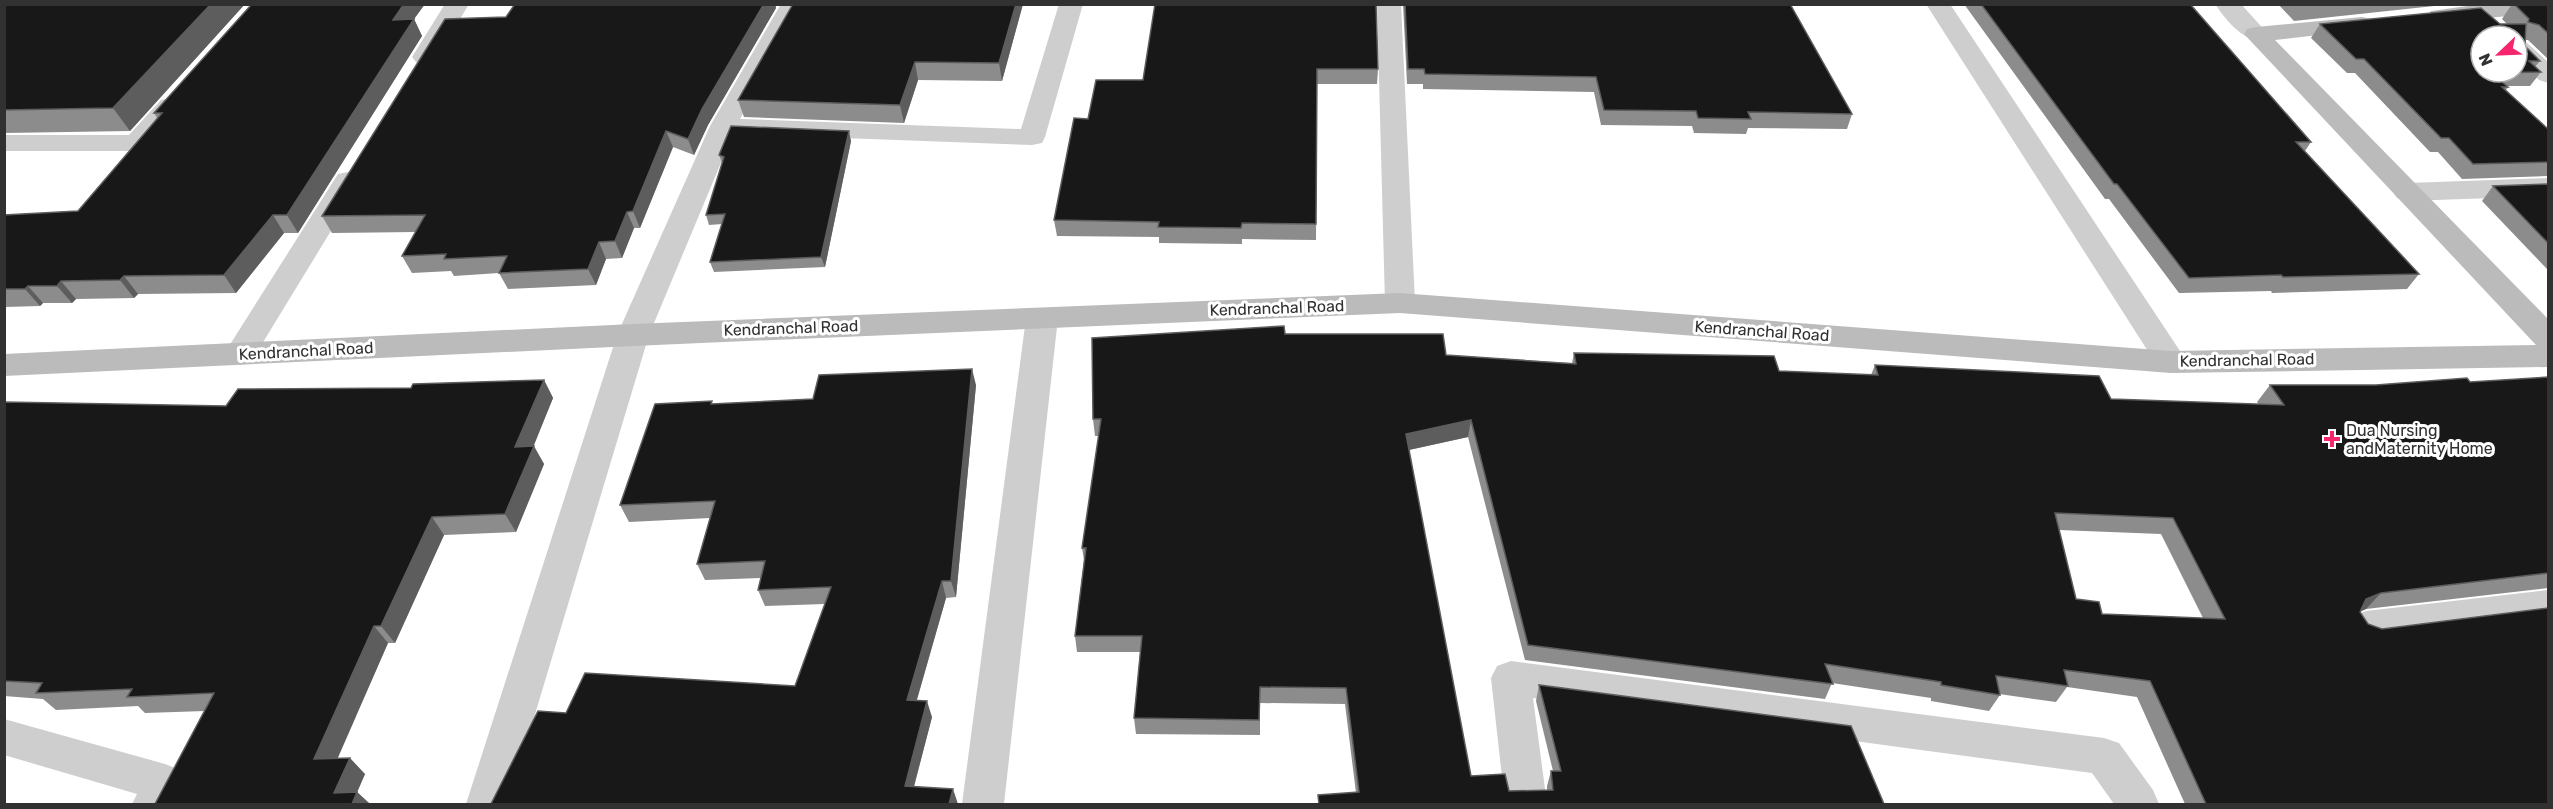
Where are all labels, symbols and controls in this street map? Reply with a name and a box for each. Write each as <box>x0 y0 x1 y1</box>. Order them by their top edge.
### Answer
north arrow <box>2469 24 2529 84</box>
text: N <box>2475 51 2497 69</box>
street label: Kendranchal Road <box>1209 296 1345 320</box>
street label: Kendranchal Road <box>723 316 859 340</box>
street label: Kendranchal Road <box>1694 317 1830 345</box>
street label: Kendranchal Road <box>238 338 374 364</box>
street label: Kendranchal Road <box>2179 349 2315 371</box>
place label: Dua Nursing andMaternity Home <box>2346 421 2493 458</box>
marker: Dua Nursing andMaternity Home <box>2323 430 2341 448</box>

